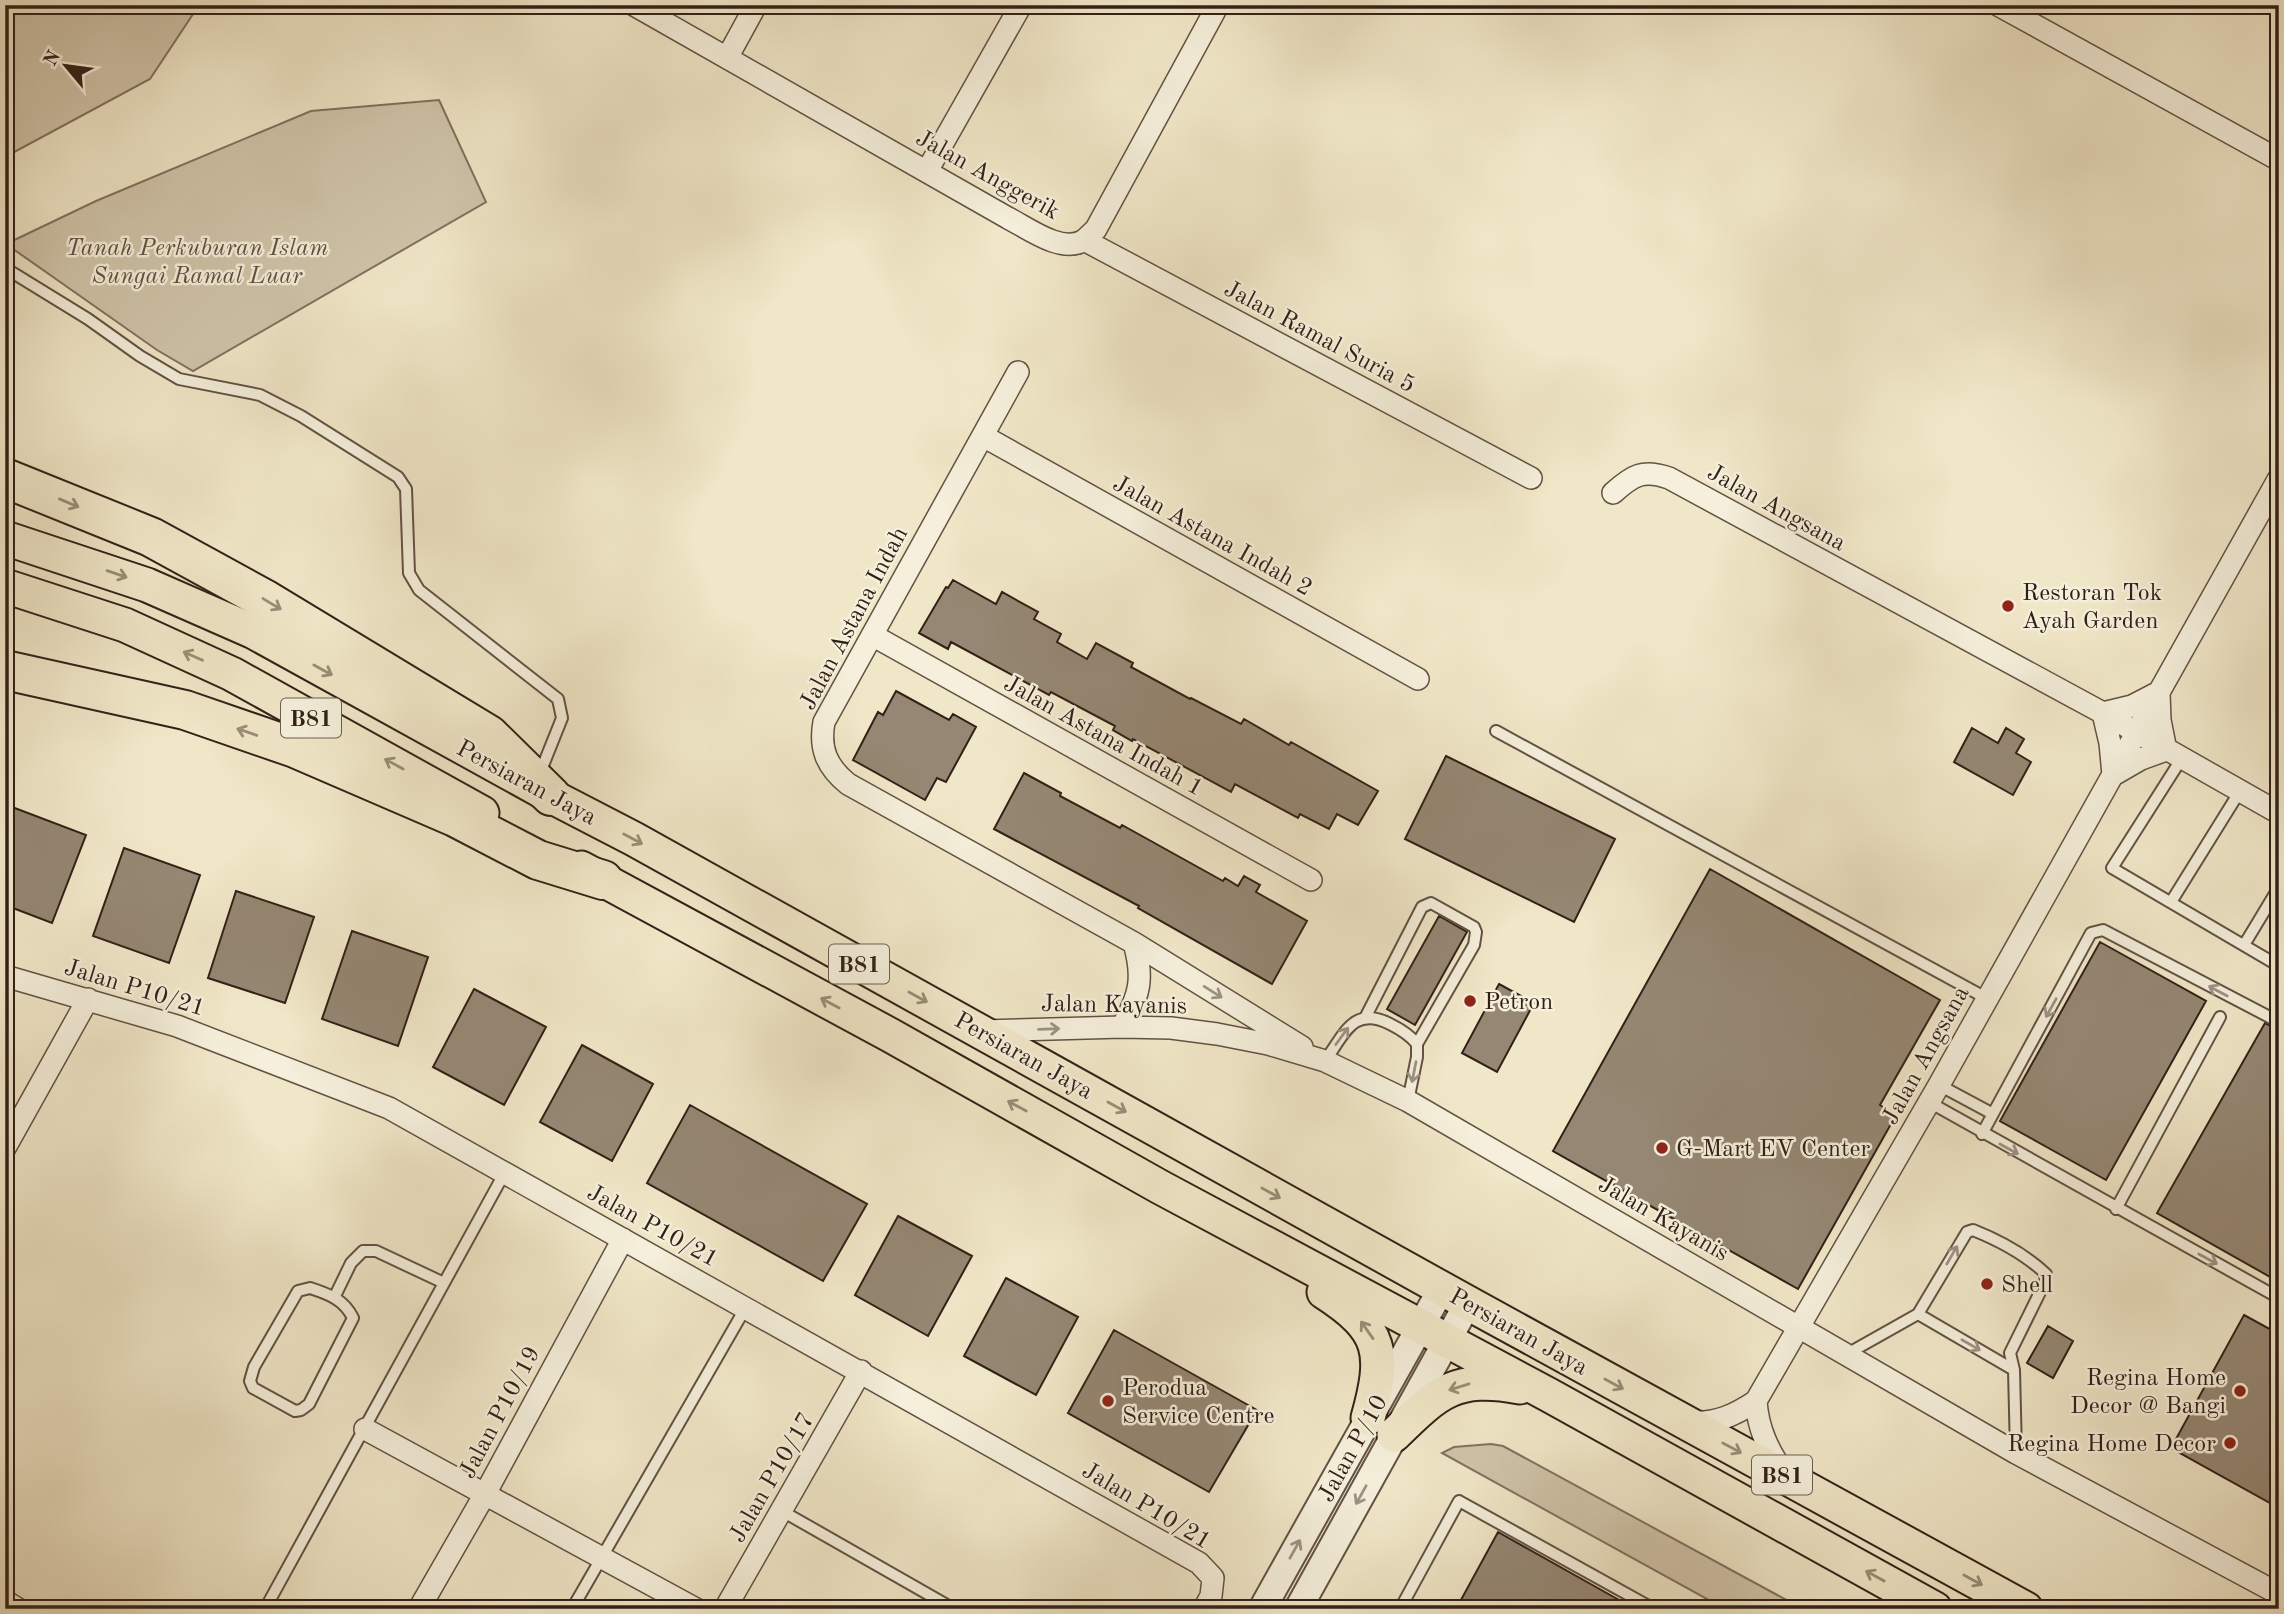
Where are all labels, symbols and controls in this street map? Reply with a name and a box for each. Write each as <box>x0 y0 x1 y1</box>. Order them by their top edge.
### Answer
north arrow <box>32 32 102 102</box>
text: N <box>41 48 65 70</box>
street label: Jalan Anggerik <box>911 126 1063 225</box>
park label: Tanah Perkuburan Islam Sungai Ramal Luar <box>66 237 328 289</box>
street label: Jalan Ramal Suria 5 <box>1220 277 1419 398</box>
street label: Jalan Angsana <box>1703 461 1849 557</box>
street label: Jalan Astana Indah 2 <box>1108 472 1316 602</box>
one-way arrow <box>57 497 79 510</box>
street label: Jalan Astana Indah <box>796 524 913 714</box>
one-way arrow <box>105 569 127 581</box>
place label: Restoran Tok Ayah Garden <box>2022 582 2162 634</box>
one-way arrow <box>261 598 282 611</box>
marker: Restoran Tok Ayah Garden <box>2000 598 2016 614</box>
one-way arrow <box>183 649 204 662</box>
one-way arrow <box>312 663 332 677</box>
street label: Jalan Astana Indah 1 <box>999 672 1207 802</box>
road number: B81 <box>281 698 341 738</box>
one-way arrow <box>237 725 259 737</box>
street label: Persiaran Jaya <box>452 737 600 831</box>
one-way arrow <box>384 757 404 771</box>
one-way arrow <box>622 833 643 846</box>
road number: B81 <box>829 945 889 984</box>
street label: Jalan P10/21 <box>61 956 208 1022</box>
street label: Jalan Angsana <box>1879 983 1975 1129</box>
one-way arrow <box>2209 983 2229 997</box>
one-way arrow <box>1202 985 1222 999</box>
one-way arrow <box>907 991 928 1004</box>
place label: Petron <box>1484 991 1553 1015</box>
street label: Jalan Kayanis <box>1041 993 1187 1019</box>
marker: Petron <box>1462 993 1478 1009</box>
one-way arrow <box>821 996 841 1010</box>
one-way arrow <box>2044 997 2057 1018</box>
street label: Persiaran Jaya <box>950 1009 1096 1105</box>
one-way arrow <box>1038 1023 1061 1036</box>
one-way arrow <box>1335 1027 1350 1046</box>
one-way arrow <box>1407 1060 1421 1083</box>
one-way arrow <box>1007 1099 1027 1113</box>
one-way arrow <box>1106 1101 1127 1114</box>
place label: G-Mart EV Center <box>1676 1138 1870 1162</box>
marker: G-Mart EV Center <box>1654 1140 1670 1156</box>
one-way arrow <box>1998 1143 2019 1156</box>
street label: Jalan Kayanis <box>1594 1173 1732 1267</box>
street label: Jalan P10/21 <box>583 1181 722 1273</box>
one-way arrow <box>1261 1186 1281 1200</box>
one-way arrow <box>1946 1245 1959 1266</box>
one-way arrow <box>2197 1253 2218 1266</box>
place label: Shell <box>2001 1274 2053 1298</box>
marker: Shell <box>1979 1276 1995 1292</box>
street label: Persiaran Jaya <box>1445 1285 1591 1381</box>
one-way arrow <box>1360 1321 1374 1340</box>
one-way arrow <box>1960 1338 1980 1352</box>
street label: Jalan P10/19 <box>456 1343 546 1483</box>
place label: Regina Home Decor @ Bangi <box>2070 1367 2226 1419</box>
place label: Perodua Service Centre <box>1122 1377 1275 1429</box>
one-way arrow <box>1603 1378 1624 1391</box>
one-way arrow <box>1448 1381 1470 1394</box>
marker: Regina Home Decor @ Bangi <box>2232 1383 2248 1399</box>
street label: Jalan P/10 <box>1315 1392 1393 1506</box>
marker: Perodua Service Centre <box>1100 1393 1116 1409</box>
street label: Jalan P10/17 <box>726 1409 820 1547</box>
place label: Regina Home Decor <box>2007 1433 2216 1457</box>
marker: Regina Home Decor <box>2222 1435 2238 1451</box>
one-way arrow <box>1722 1442 1742 1456</box>
road number: B81 <box>1752 1456 1812 1494</box>
street label: Jalan P10/21 <box>1077 1459 1215 1555</box>
one-way arrow <box>1353 1484 1367 1505</box>
one-way arrow <box>1289 1539 1302 1560</box>
one-way arrow <box>1866 1569 1886 1583</box>
one-way arrow <box>1962 1574 1983 1587</box>

